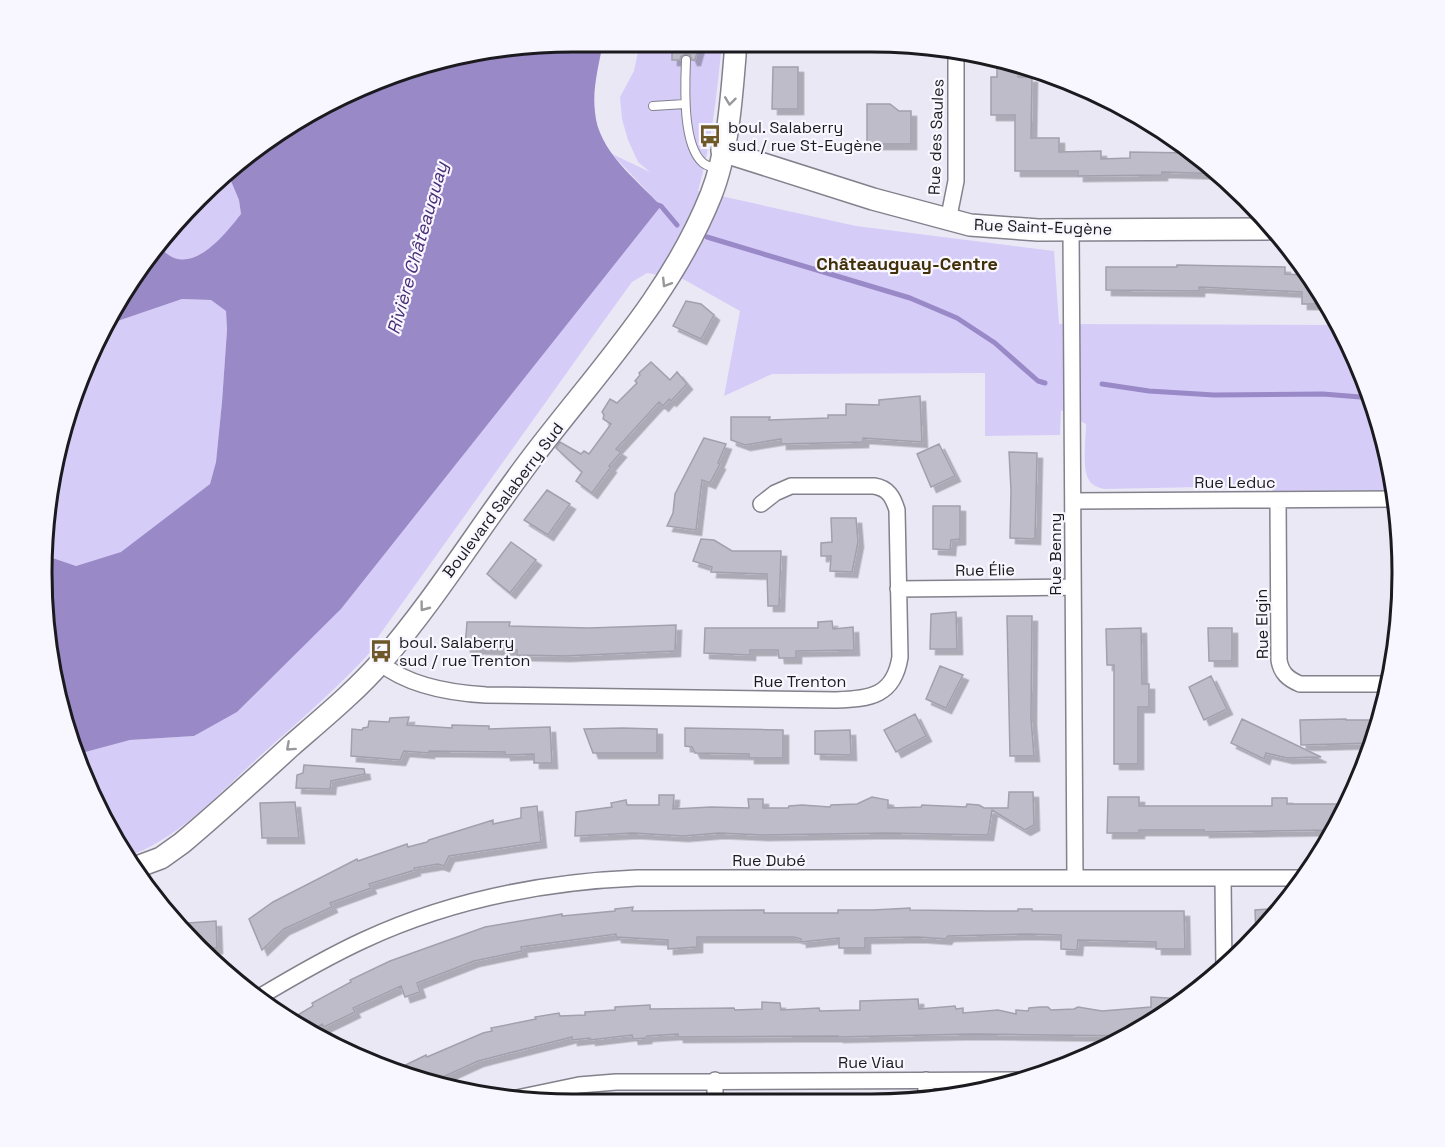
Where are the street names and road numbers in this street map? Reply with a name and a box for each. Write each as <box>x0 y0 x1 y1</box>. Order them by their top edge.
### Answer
street label: Rue des Saules <box>923 79 949 195</box>
street label: Rue Saint-Eugène <box>974 214 1112 240</box>
street label: Boulevard Salaberry Sud <box>438 418 568 582</box>
street label: Rue Leduc <box>1194 472 1276 493</box>
street label: Rue Benny <box>1045 513 1066 595</box>
street label: Rue Élie <box>955 559 1015 581</box>
street label: Rue Elgin <box>1251 589 1273 659</box>
street label: Rue Trenton <box>754 671 846 692</box>
street label: Rue Dubé <box>732 850 806 871</box>
street label: Rue Viau <box>838 1052 904 1073</box>

